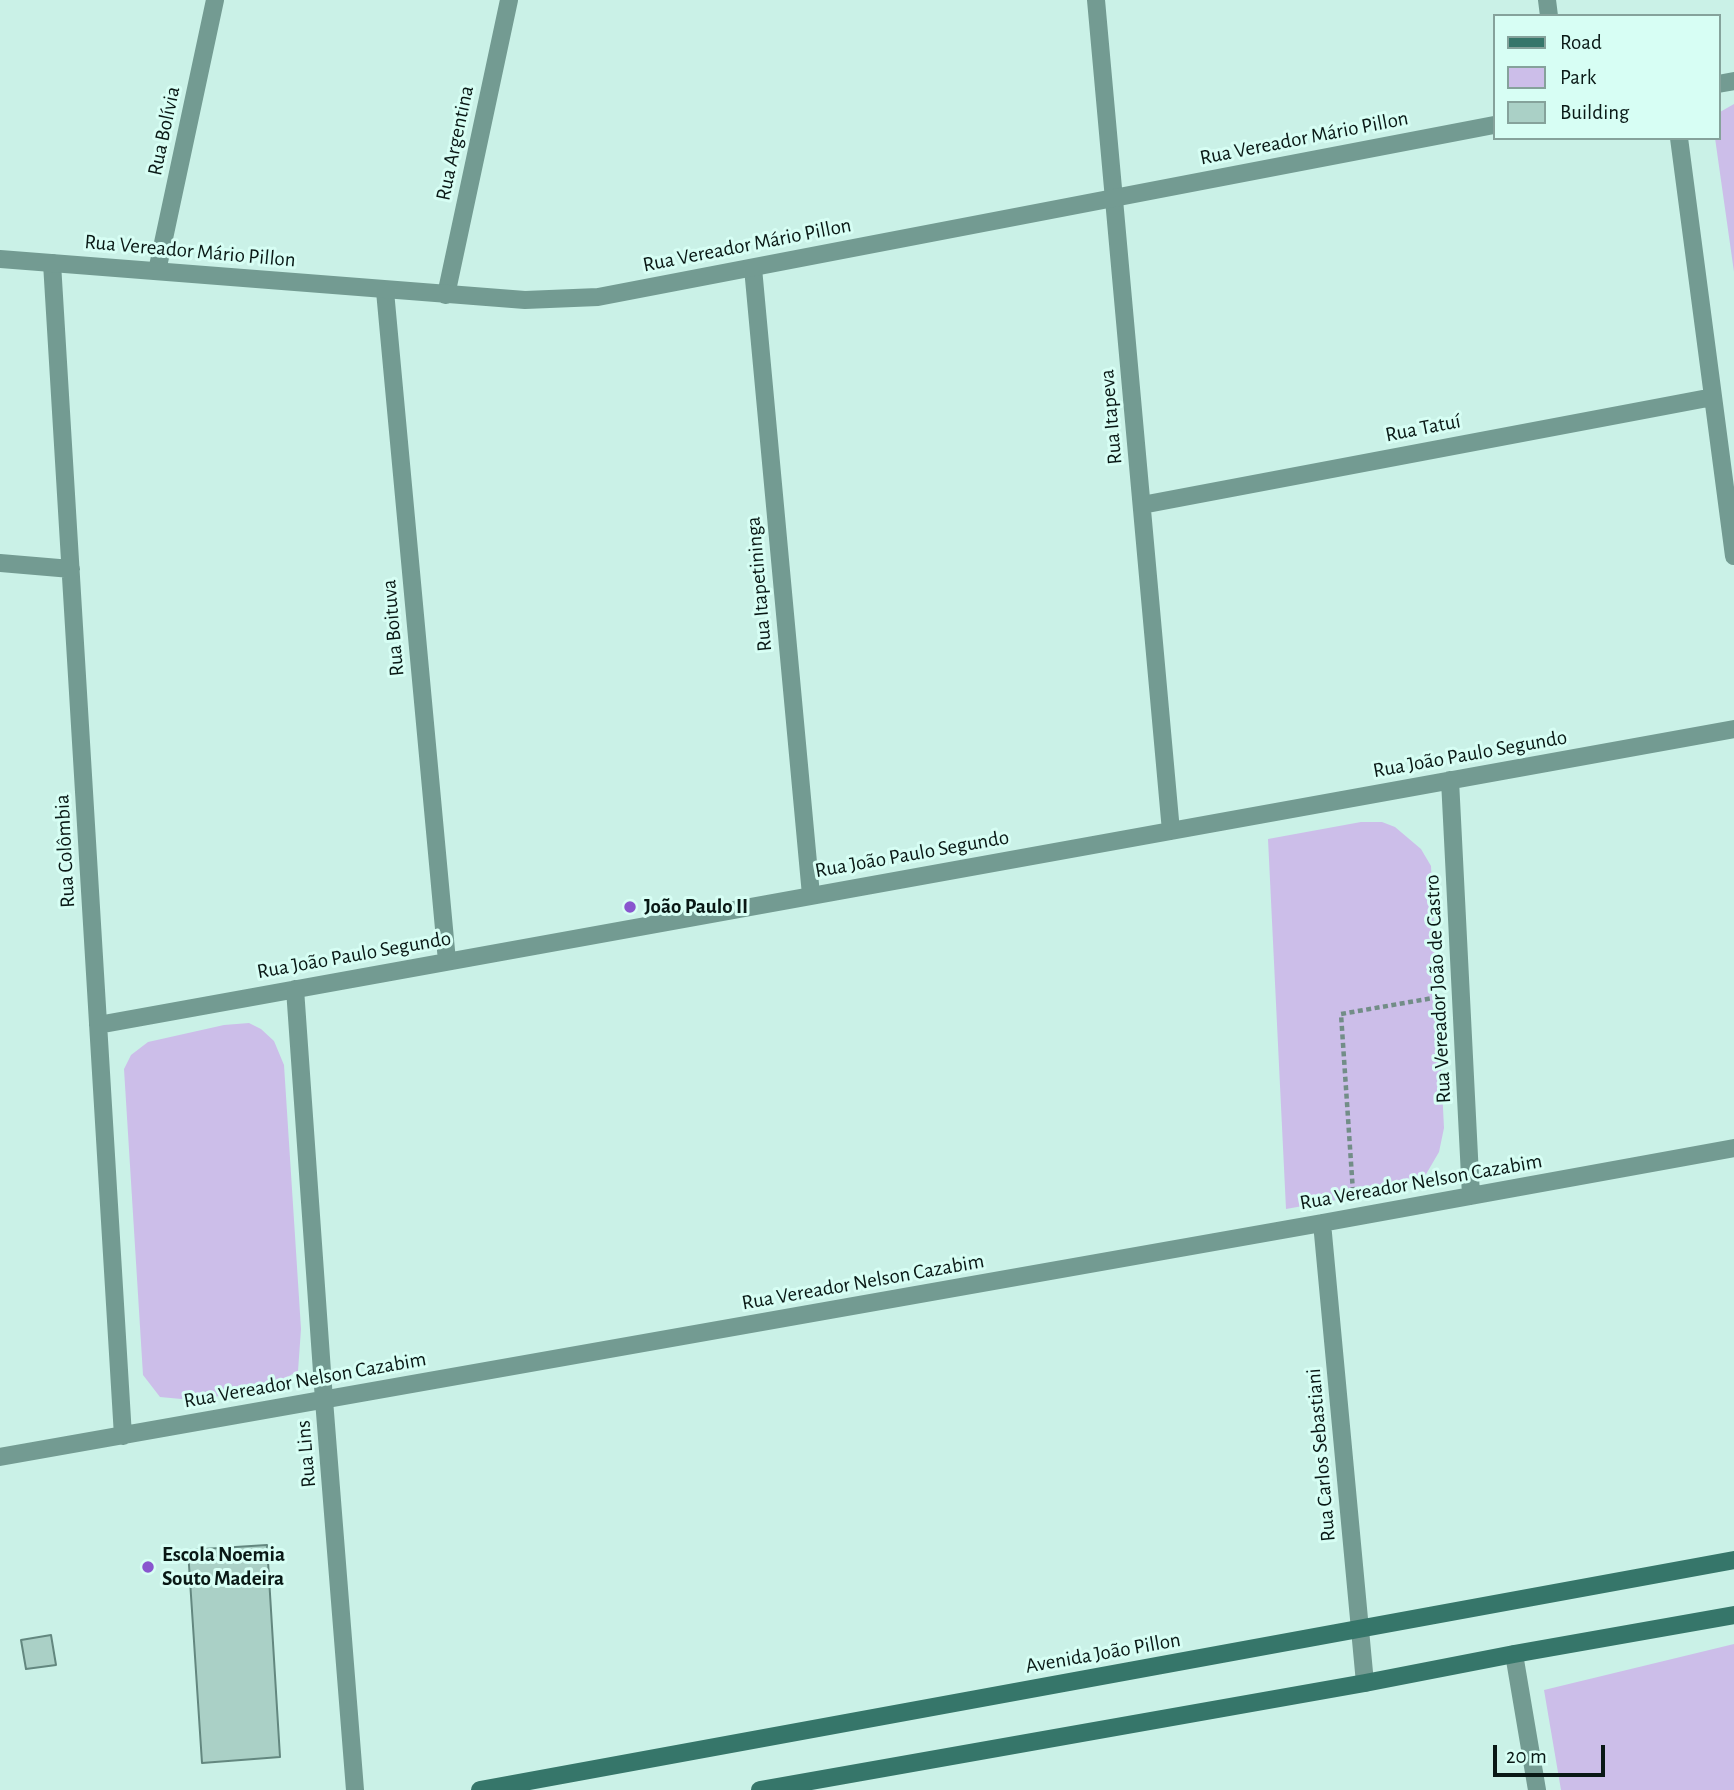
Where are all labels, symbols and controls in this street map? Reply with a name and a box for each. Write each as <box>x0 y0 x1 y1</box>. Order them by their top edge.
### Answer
legend <box>1492 14 1720 140</box>
text: Road <box>1560 32 1602 53</box>
text: Park <box>1560 67 1596 88</box>
street label: Rua Argentina <box>431 83 479 203</box>
street label: Rua Bolívia <box>142 84 186 178</box>
text: Building <box>1560 102 1629 123</box>
street label: Rua Vereador Mário Pillon <box>1198 105 1410 171</box>
street label: Rua Vereador Mário Pillon <box>641 212 853 278</box>
street label: Rua Vereador Mário Pillon <box>83 229 297 273</box>
street label: Rua Itapeva <box>1094 368 1128 466</box>
street label: Rua Tatuí <box>1383 408 1463 448</box>
street label: Rua Itapetininga <box>741 515 777 653</box>
street label: Rua Boituva <box>376 579 410 677</box>
street label: Rua João Paulo Segundo <box>1371 725 1569 783</box>
street label: Rua Colômbia <box>49 794 81 908</box>
street label: Rua João Paulo Segundo <box>813 825 1011 883</box>
street label: Rua Vereador João de Castro <box>1419 874 1457 1104</box>
place label: João Paulo II <box>644 894 748 920</box>
marker: João Paulo II <box>622 899 638 915</box>
street label: Rua João Paulo Segundo <box>255 926 453 984</box>
street label: Rua Vereador Nelson Cazabim <box>1298 1148 1544 1216</box>
street label: Rua Vereador Nelson Cazabim <box>740 1248 986 1316</box>
street label: Rua Vereador Nelson Cazabim <box>182 1346 428 1414</box>
street label: Rua Carlos Sebastiani <box>1301 1367 1341 1543</box>
street label: Rua Lins <box>291 1419 321 1489</box>
place label: Escola Noemia Souto Madeira <box>162 1542 285 1592</box>
marker: Escola Noemia Souto Madeira <box>140 1559 156 1575</box>
street label: Avenida João Pillon <box>1023 1627 1183 1679</box>
scale bar <box>1496 1730 1608 1774</box>
text: 20 m <box>1506 1746 1547 1767</box>

